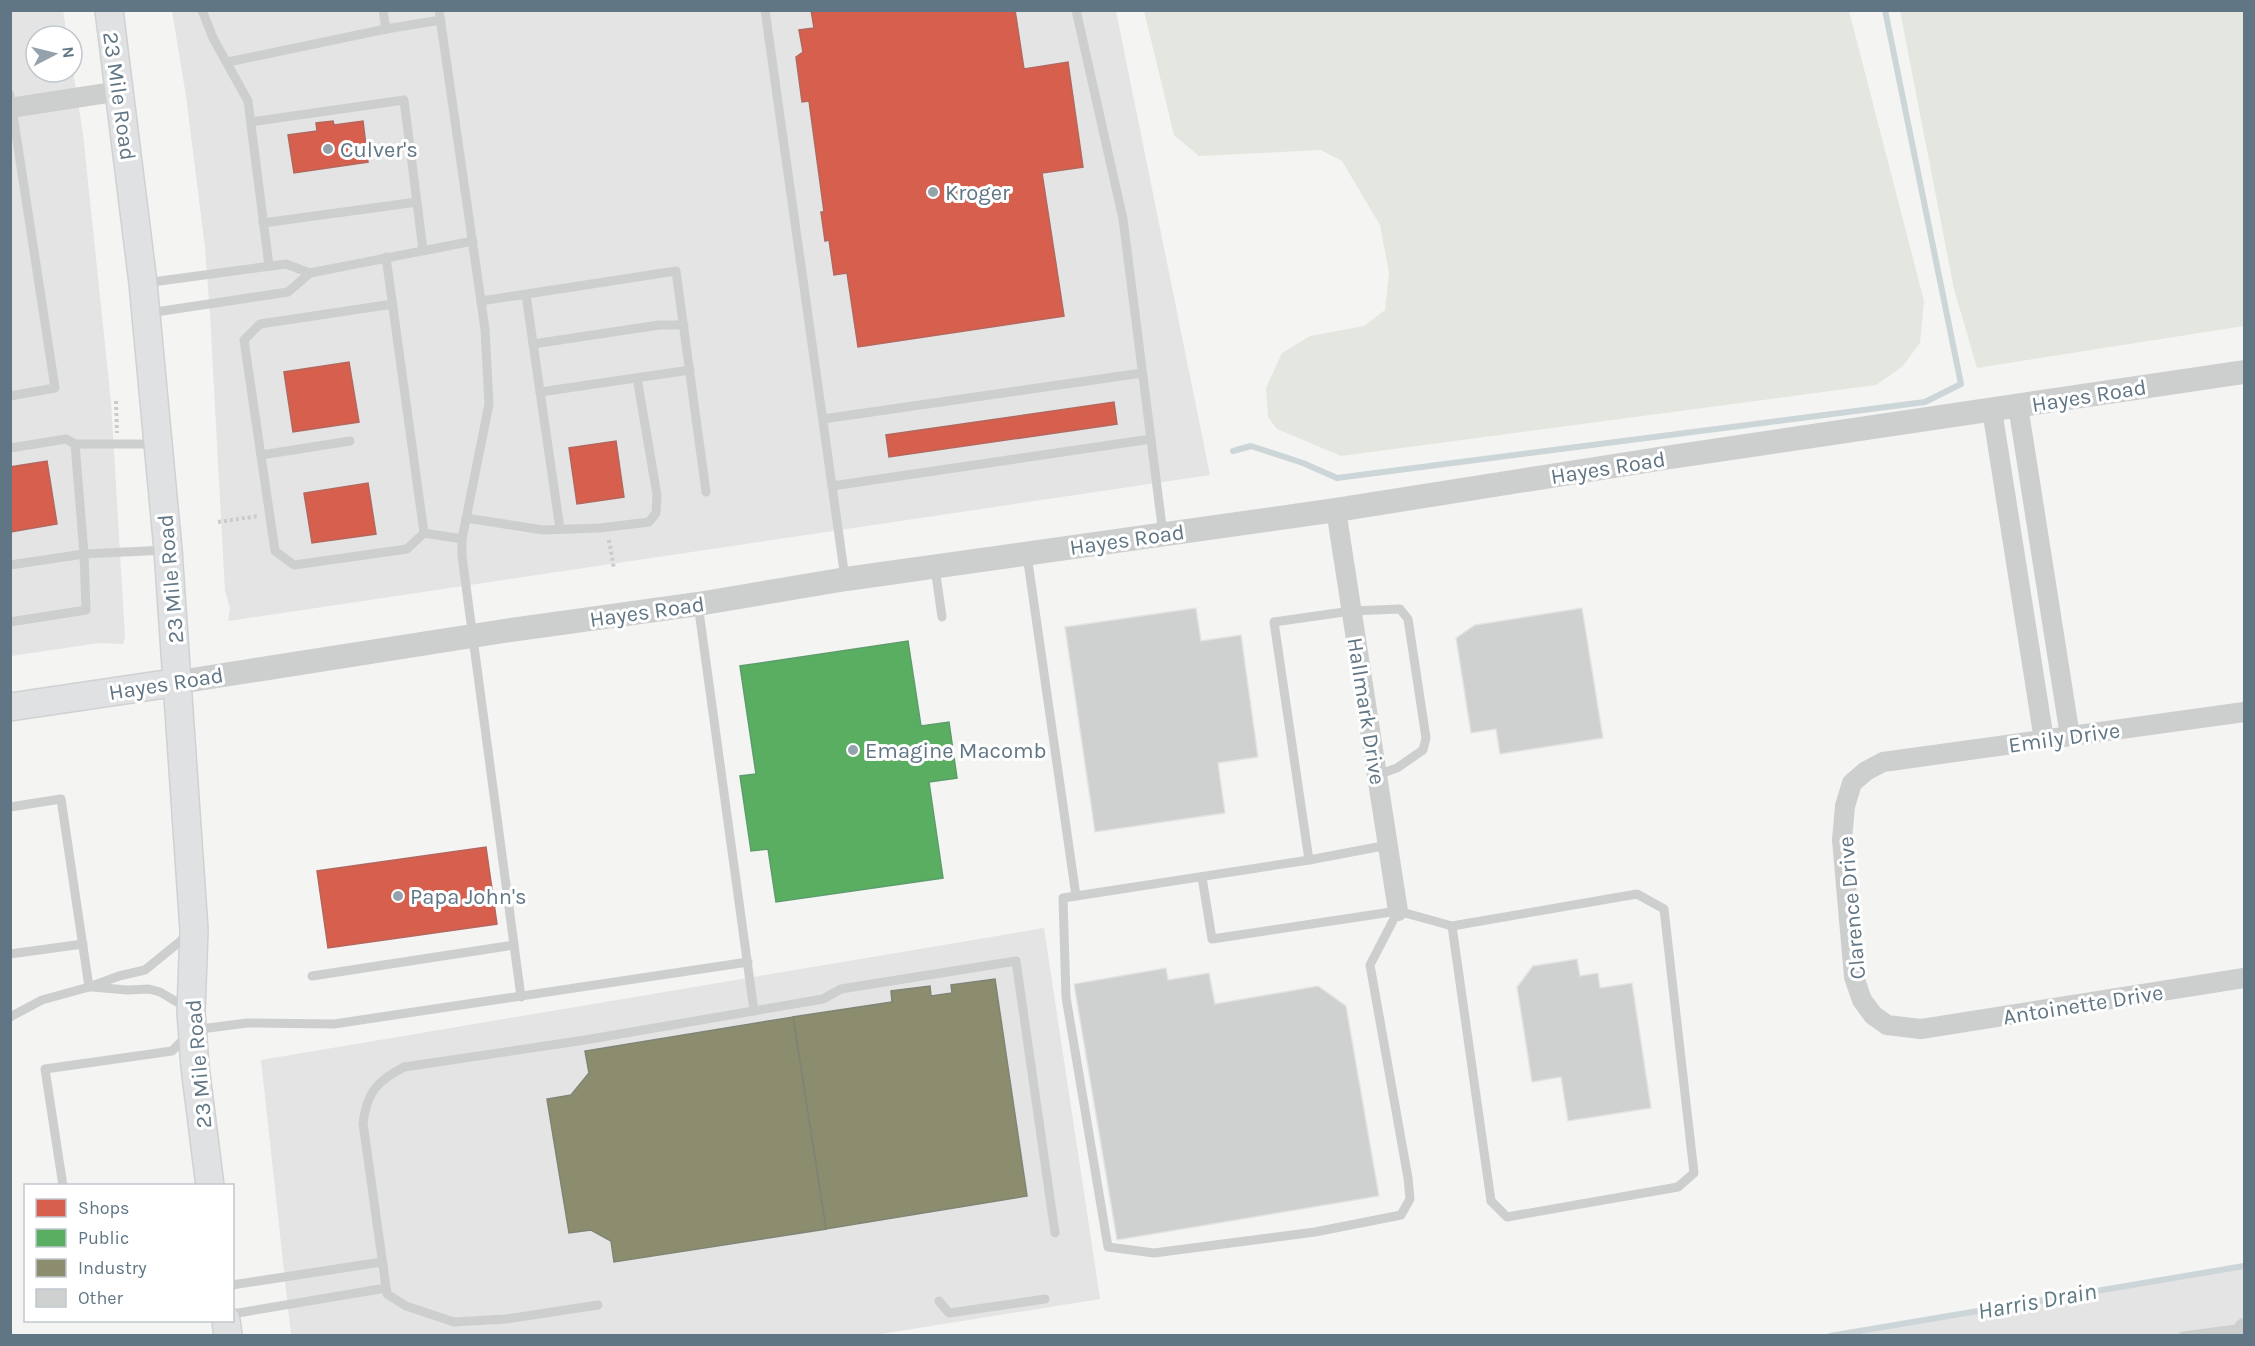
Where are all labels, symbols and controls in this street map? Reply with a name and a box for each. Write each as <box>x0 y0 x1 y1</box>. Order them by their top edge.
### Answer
north arrow <box>24 24 84 84</box>
street label: 23 Mile Road <box>97 30 141 162</box>
text: N <box>58 45 79 59</box>
place label: Culver's <box>340 137 418 163</box>
marker: Culver's <box>321 142 335 156</box>
place label: Kroger <box>945 180 1010 206</box>
marker: Kroger <box>926 185 940 199</box>
street label: Hayes Road <box>2030 374 2148 418</box>
street label: Hayes Road <box>1549 446 1667 490</box>
street label: 23 Mile Road <box>152 513 190 645</box>
street label: Hayes Road <box>1068 519 1186 561</box>
street label: Hayes Road <box>588 591 706 633</box>
street label: Hallmark Drive <box>1342 636 1390 787</box>
street label: Hayes Road <box>107 662 225 706</box>
street label: Emily Drive <box>2007 717 2122 759</box>
place label: Emagine Macomb <box>865 738 1047 764</box>
marker: Emagine Macomb <box>846 743 860 757</box>
street label: Clarence Drive <box>1833 835 1871 981</box>
place label: Papa John's <box>410 884 526 910</box>
marker: Papa John's <box>391 889 405 903</box>
street label: Antoinette Drive <box>2001 979 2165 1030</box>
street label: 23 Mile Road <box>180 998 218 1130</box>
legend <box>24 1184 234 1322</box>
text: Shops <box>78 1197 130 1219</box>
text: Public <box>78 1227 129 1249</box>
text: Industry <box>78 1257 147 1279</box>
water label: Harris Drain <box>1975 1277 2099 1325</box>
text: Other <box>78 1287 123 1309</box>

